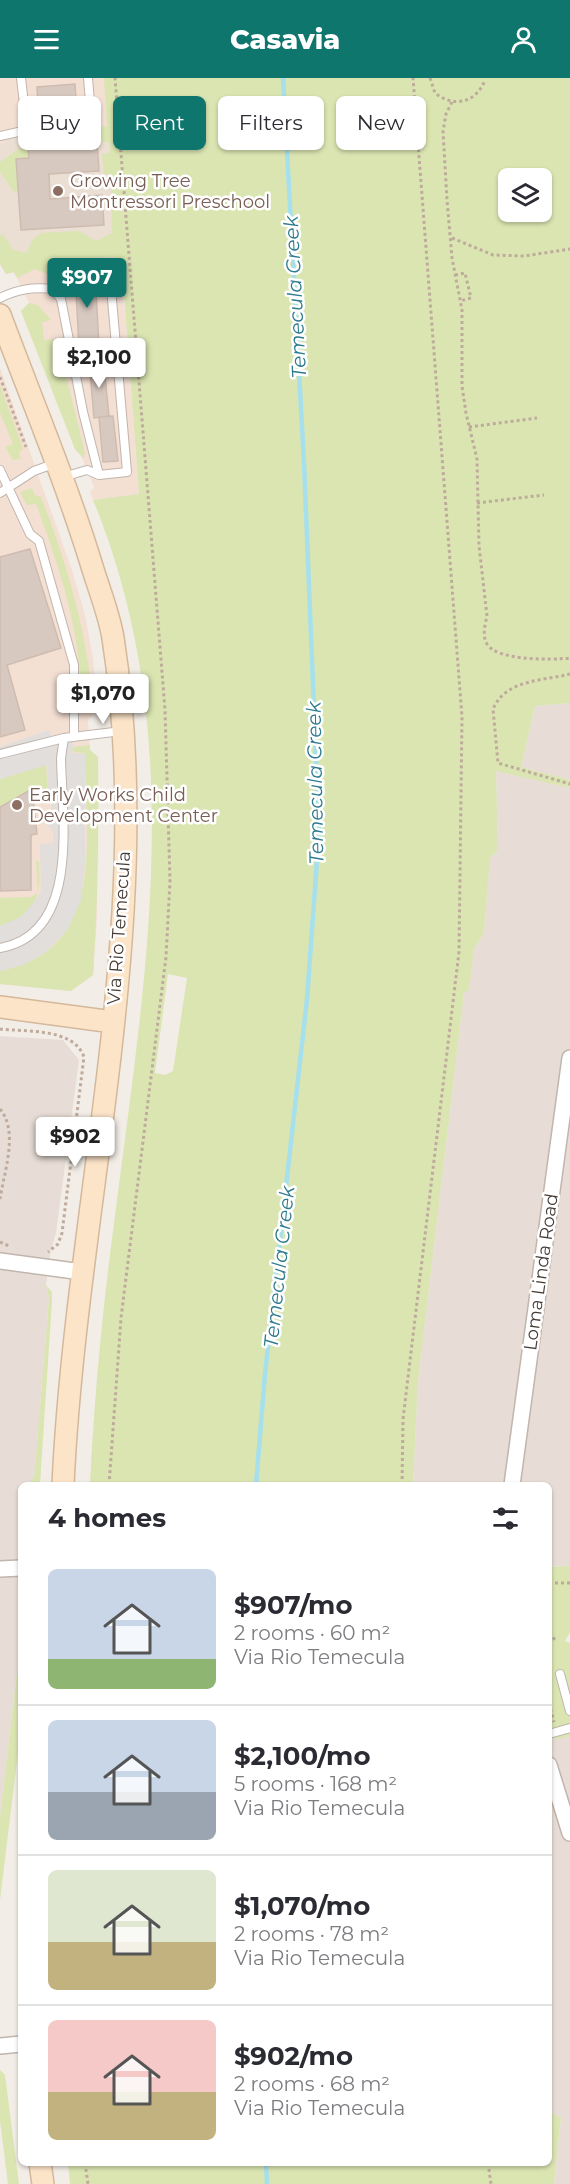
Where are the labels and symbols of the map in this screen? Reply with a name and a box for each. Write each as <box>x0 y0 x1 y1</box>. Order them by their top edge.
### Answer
place label: Growing Tree Montressori Preschool <box>70 170 270 213</box>
marker: Growing Tree Montressori Preschool <box>51 184 65 198</box>
water label: Temecula Creek <box>279 214 311 379</box>
pin: $907 <box>51 258 123 309</box>
pin: $2,100 <box>50 338 148 389</box>
pin: $1,070 <box>54 674 152 725</box>
water label: Temecula Creek <box>302 700 328 865</box>
place label: Early Works Child Development Center <box>29 784 218 827</box>
marker: Early Works Child Development Center <box>10 798 24 812</box>
street label: Via Rio Temecula <box>103 850 135 1006</box>
pin: $902 <box>39 1117 111 1168</box>
water label: Temecula Creek <box>259 1184 300 1349</box>
street label: Loma Linda Road <box>519 1192 563 1352</box>

